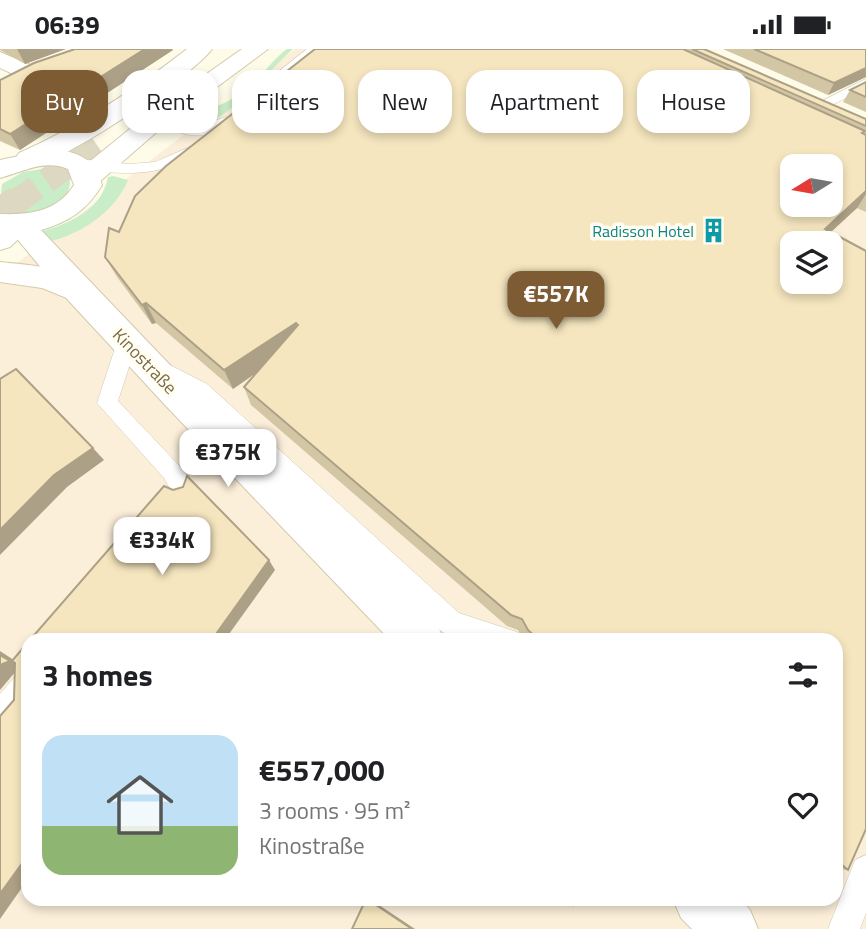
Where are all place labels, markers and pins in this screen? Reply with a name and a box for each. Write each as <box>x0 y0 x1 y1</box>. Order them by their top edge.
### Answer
building icon: Radisson Hotel <box>700 217 728 245</box>
place label: Radisson Hotel <box>592 219 694 243</box>
pin: €557K <box>507 271 605 331</box>
pin: €375K <box>179 429 277 489</box>
pin: €334K <box>113 517 211 577</box>

